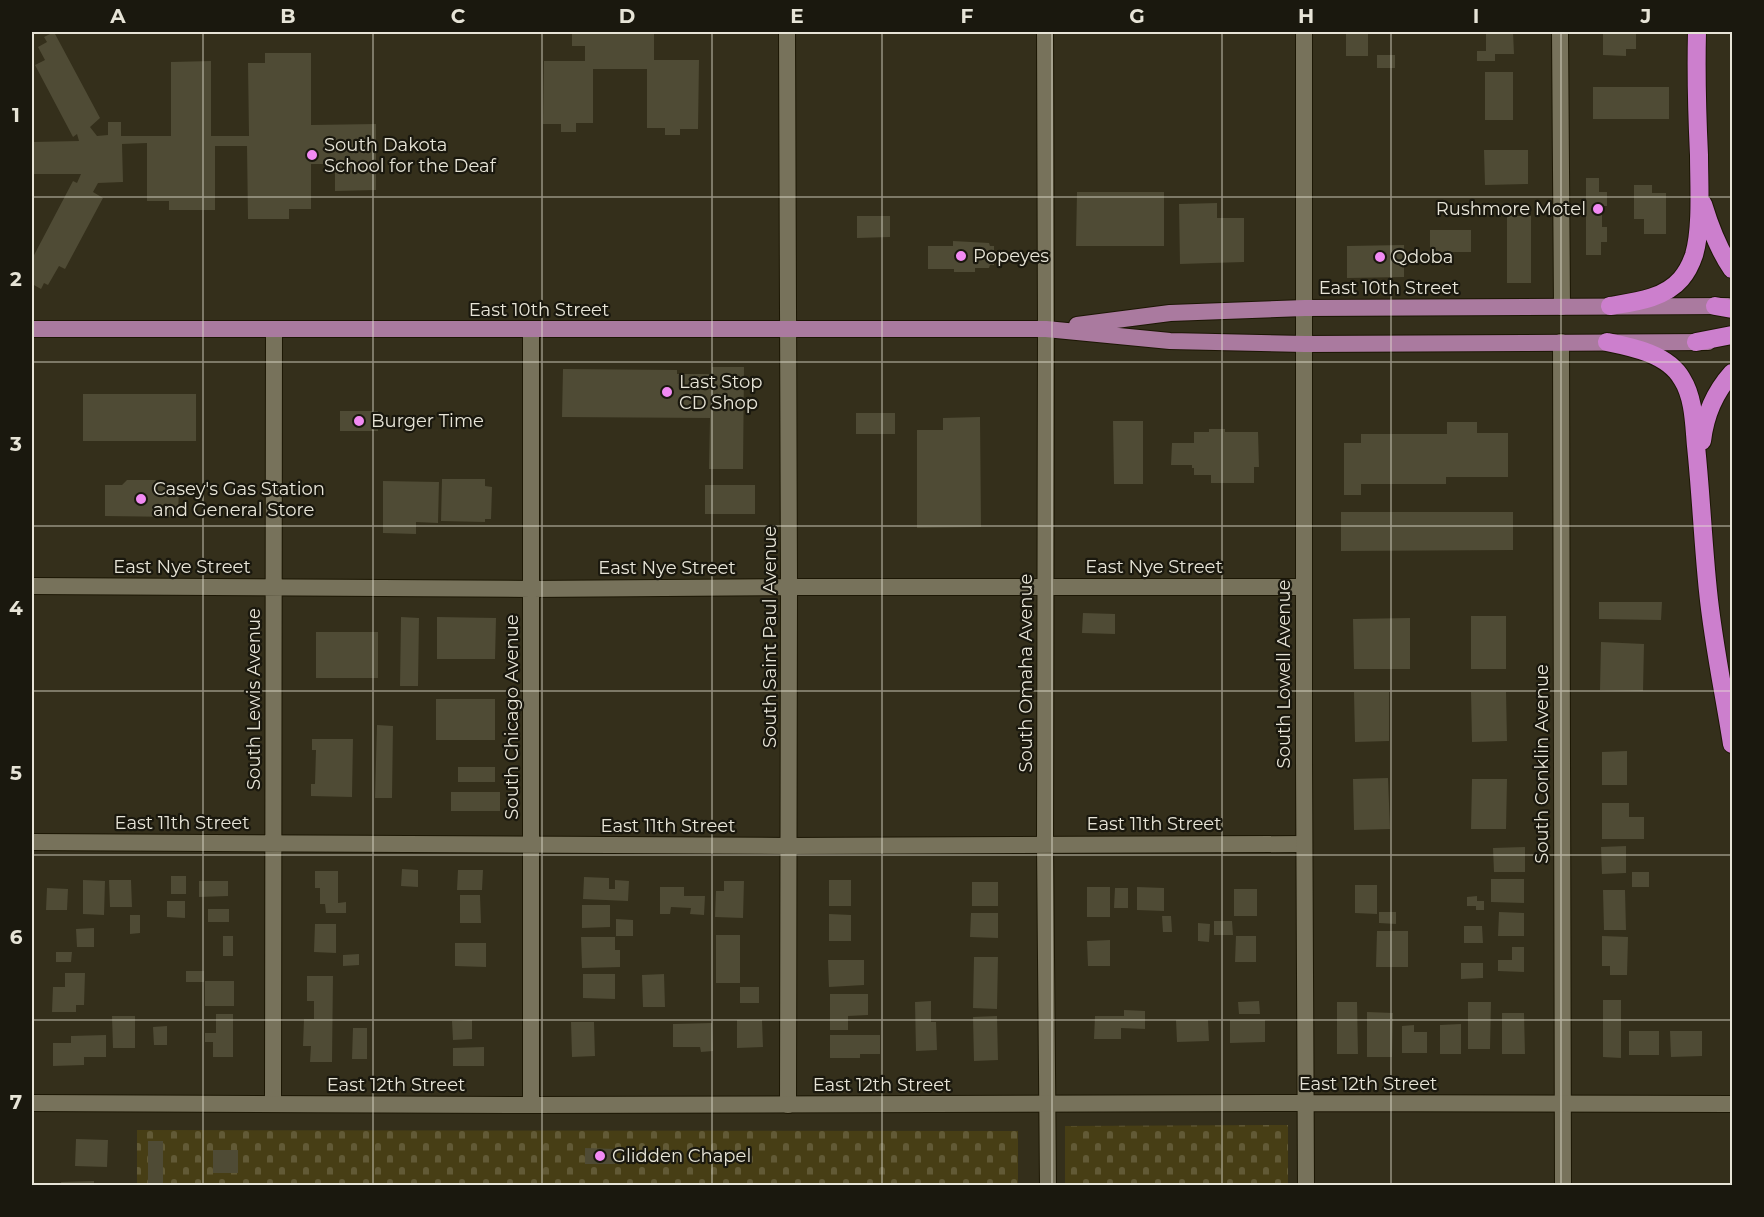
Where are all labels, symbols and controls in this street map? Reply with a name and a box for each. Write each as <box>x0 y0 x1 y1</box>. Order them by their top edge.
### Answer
text: A <box>109 4 126 28</box>
text: B <box>280 4 296 28</box>
text: C <box>451 4 466 28</box>
text: D <box>619 4 635 28</box>
text: E <box>790 4 804 28</box>
text: F <box>961 4 974 28</box>
text: G <box>1129 4 1145 28</box>
text: H <box>1298 4 1314 28</box>
text: I <box>1473 4 1479 28</box>
text: J <box>1640 4 1651 28</box>
text: 1 <box>12 103 20 127</box>
place label: South Dakota School for the Deaf <box>324 134 497 177</box>
marker: South Dakota School for the Deaf <box>305 148 319 162</box>
place label: Rushmore Motel <box>1436 198 1586 220</box>
marker: Rushmore Motel <box>1591 202 1605 216</box>
place label: Popeyes <box>973 245 1049 267</box>
place label: Qdoba <box>1392 246 1453 268</box>
marker: Popeyes <box>954 249 968 263</box>
marker: Qdoba <box>1373 250 1387 264</box>
text: 2 <box>10 267 22 291</box>
street label: East 10th Street <box>1319 277 1459 299</box>
street label: East 10th Street <box>469 299 609 321</box>
place label: Last Stop CD Shop <box>679 371 763 414</box>
marker: Last Stop CD Shop <box>660 385 674 399</box>
place label: Burger Time <box>371 410 484 432</box>
marker: Burger Time <box>352 414 366 428</box>
text: 3 <box>9 432 22 456</box>
place label: Casey's Gas Station and General Store <box>153 478 325 521</box>
marker: Casey's Gas Station and General Store <box>134 492 148 506</box>
street label: South Saint Paul Avenue <box>759 526 781 748</box>
street label: East Nye Street <box>113 556 251 578</box>
street label: East Nye Street <box>1085 556 1223 578</box>
street label: East Nye Street <box>598 557 736 579</box>
street label: South Omaha Avenue <box>1015 573 1037 772</box>
street label: South Lowell Avenue <box>1273 579 1295 768</box>
text: 4 <box>9 596 23 620</box>
street label: South Lewis Avenue <box>243 608 265 790</box>
street label: South Chicago Avenue <box>501 614 523 820</box>
street label: South Conklin Avenue <box>1531 664 1553 864</box>
text: 5 <box>10 761 22 785</box>
street label: East 11th Street <box>115 812 249 834</box>
street label: East 11th Street <box>1087 813 1221 835</box>
street label: East 11th Street <box>601 815 735 837</box>
text: 6 <box>10 925 23 949</box>
street label: East 12th Street <box>1299 1073 1437 1095</box>
street label: East 12th Street <box>327 1074 465 1096</box>
street label: East 12th Street <box>813 1074 951 1096</box>
text: 7 <box>10 1090 22 1114</box>
place label: Glidden Chapel <box>612 1145 751 1167</box>
marker: Glidden Chapel <box>593 1149 607 1163</box>

